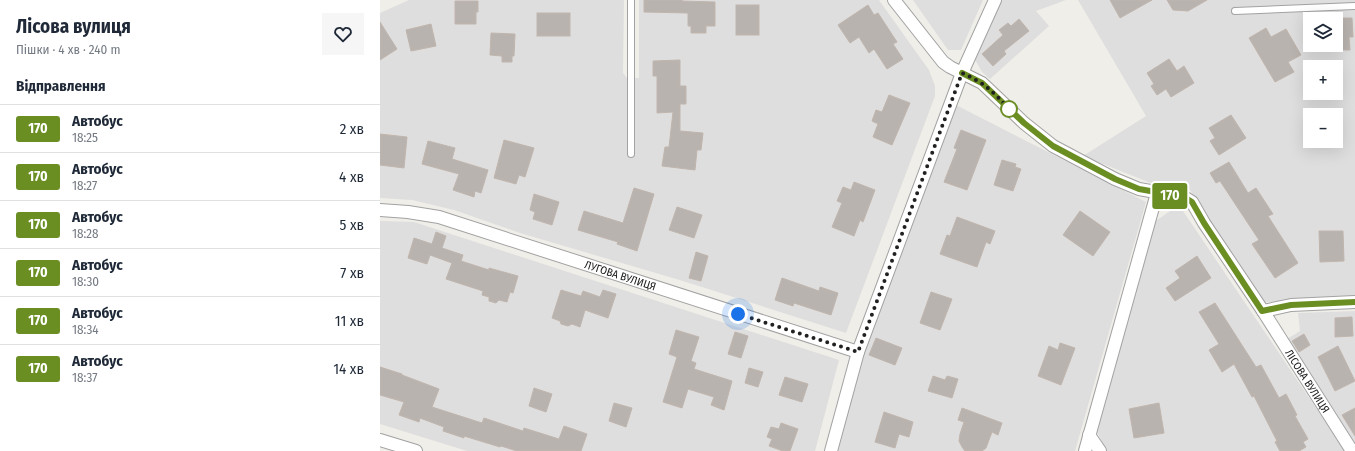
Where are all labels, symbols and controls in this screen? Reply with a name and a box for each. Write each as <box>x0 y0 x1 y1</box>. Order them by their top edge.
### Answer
map controls <box>1303 12 1343 148</box>
button: layers <box>1303 12 1343 52</box>
button: heart <box>322 13 364 55</box>
text: Лісова вулиця <box>16 15 131 38</box>
text: Пішки · 4 хв · 240 m <box>16 42 120 57</box>
button: + <box>1303 60 1343 100</box>
text: Відправлення <box>16 77 106 95</box>
unlabelled marker <box>1000 100 1018 118</box>
button: − <box>1303 108 1343 148</box>
text: Автобус <box>72 112 123 130</box>
text: 170 <box>28 120 48 137</box>
text: 2 хв <box>340 120 364 138</box>
text: 18:25 <box>72 130 98 145</box>
text: Автобус <box>72 160 123 178</box>
text: 170 <box>28 168 48 185</box>
text: 4 хв <box>339 168 364 186</box>
text: 18:27 <box>72 178 97 193</box>
line badge: 170 <box>1147 183 1193 209</box>
text: 170 <box>1160 187 1180 204</box>
text: Автобус <box>72 208 123 226</box>
text: 170 <box>28 216 48 233</box>
text: 5 хв <box>339 216 364 234</box>
text: 18:28 <box>72 226 99 241</box>
text: Автобус <box>72 256 123 274</box>
street label: ЛУГОВА ВУЛИЦЯ <box>583 258 658 293</box>
text: 170 <box>28 264 48 281</box>
text: 7 хв <box>340 264 364 282</box>
text: 18:30 <box>72 274 99 289</box>
text: Автобус <box>72 304 123 322</box>
your location <box>728 304 748 324</box>
text: 170 <box>28 312 48 329</box>
text: 11 хв <box>335 312 364 330</box>
text: 18:34 <box>72 322 99 337</box>
street label: ЛІСОВА ВУЛИЦЯ <box>1283 347 1333 415</box>
text: Автобус <box>72 352 123 370</box>
text: 170 <box>28 360 48 377</box>
text: 14 хв <box>333 360 364 378</box>
text: 18:37 <box>72 370 98 385</box>

